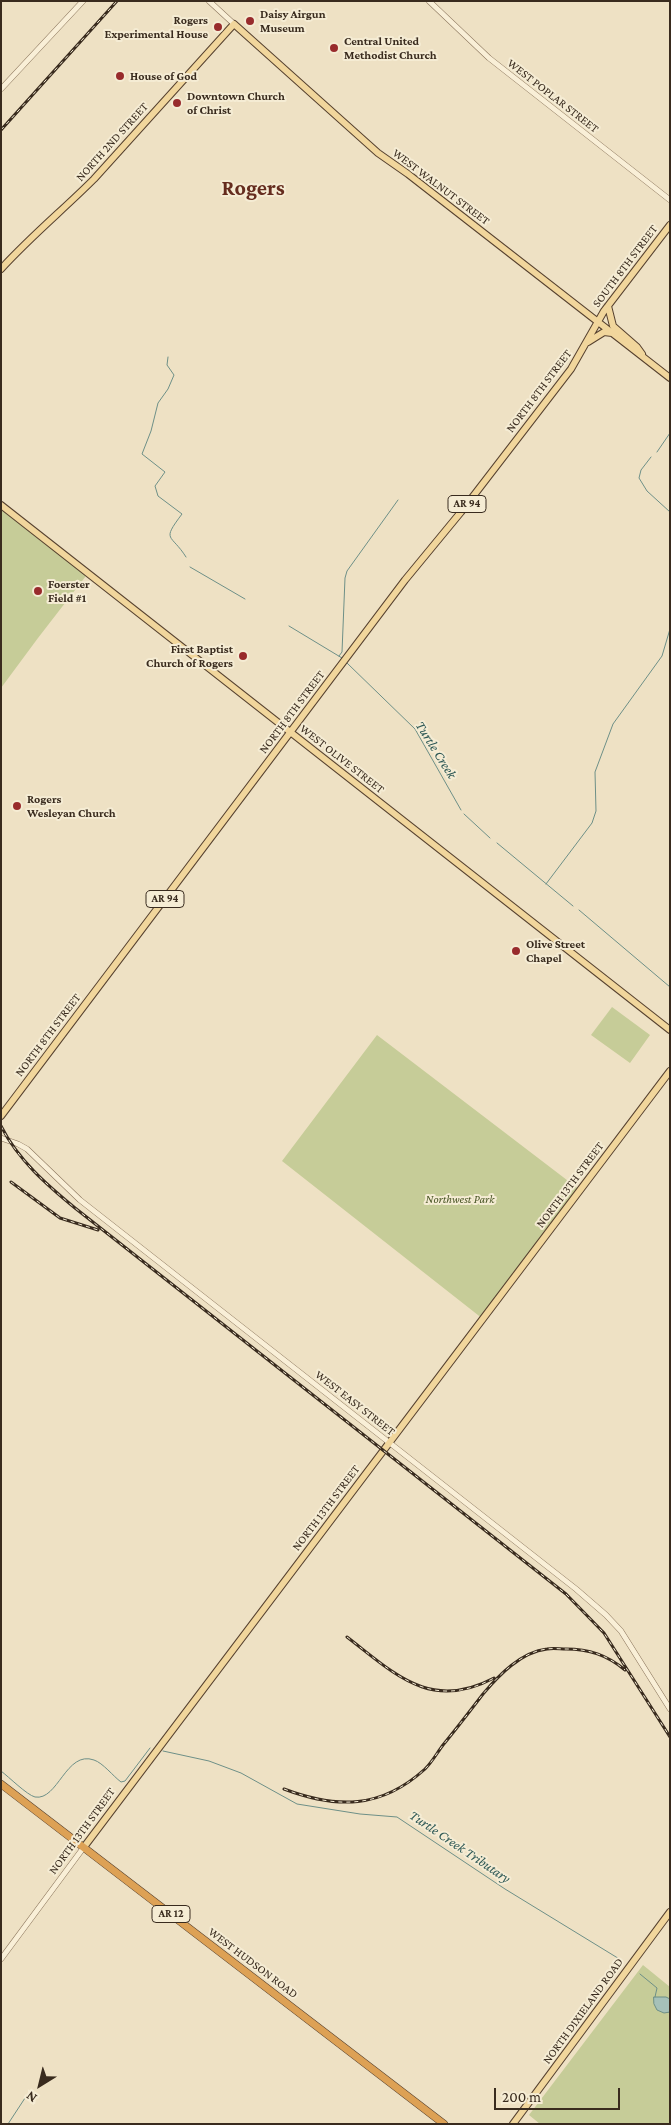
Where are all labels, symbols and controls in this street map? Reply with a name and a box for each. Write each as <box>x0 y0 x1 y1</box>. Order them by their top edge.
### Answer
place label: Daisy Airgun Museum <box>260 7 326 35</box>
place label: Rogers Experimental House <box>105 13 208 41</box>
marker: Daisy Airgun Museum <box>244 15 256 27</box>
marker: Rogers Experimental House <box>212 21 224 33</box>
place label: Central United Methodist Church <box>344 34 437 62</box>
marker: Central United Methodist Church <box>328 42 340 54</box>
street label: WEST POPLAR STREET <box>504 56 602 136</box>
place label: House of God <box>130 69 197 83</box>
marker: House of God <box>114 70 126 82</box>
place label: Downtown Church of Christ <box>187 89 285 117</box>
marker: Downtown Church of Christ <box>171 97 183 109</box>
street label: NORTH 2ND STREET <box>73 100 151 184</box>
street label: WEST WALNUT STREET <box>390 146 492 228</box>
district label: Rogers <box>221 175 285 201</box>
street label: SOUTH 8TH STREET <box>589 222 661 310</box>
street label: NORTH 8TH STREET <box>503 347 575 435</box>
road number: AR 94 <box>448 496 486 512</box>
place label: Foerster Field #1 <box>48 577 90 605</box>
marker: Foerster Field #1 <box>32 585 44 597</box>
place label: First Baptist Church of Rogers <box>146 642 233 670</box>
marker: First Baptist Church of Rogers <box>237 650 249 662</box>
street label: NORTH 8TH STREET <box>256 668 328 756</box>
water label: Turtle Creek <box>412 718 460 782</box>
street label: WEST OLIVE STREET <box>297 721 387 797</box>
place label: Rogers Wesleyan Church <box>27 792 116 820</box>
marker: Rogers Wesleyan Church <box>11 800 23 812</box>
road number: AR 94 <box>146 891 184 908</box>
place label: Olive Street Chapel <box>526 937 585 965</box>
marker: Olive Street Chapel <box>510 945 522 957</box>
street label: NORTH 8TH STREET <box>12 991 84 1079</box>
street label: NORTH 13TH STREET <box>533 1139 607 1231</box>
park label: Northwest Park <box>426 1192 494 1206</box>
street label: WEST EASY STREET <box>312 1367 398 1439</box>
street label: NORTH 13TH STREET <box>289 1462 363 1554</box>
street label: NORTH 13TH STREET <box>46 1785 118 1877</box>
water label: Turtle Creek Tributary <box>406 1807 514 1887</box>
road number: AR 12 <box>152 1906 190 1922</box>
street label: WEST HUDSON ROAD <box>205 1925 301 2001</box>
street label: NORTH DIXIELAND ROAD <box>540 1955 626 2067</box>
north arrow <box>15 2060 65 2110</box>
scale bar <box>496 2078 622 2110</box>
text: N <box>23 2088 40 2106</box>
text: 200 m <box>502 2089 541 2105</box>

